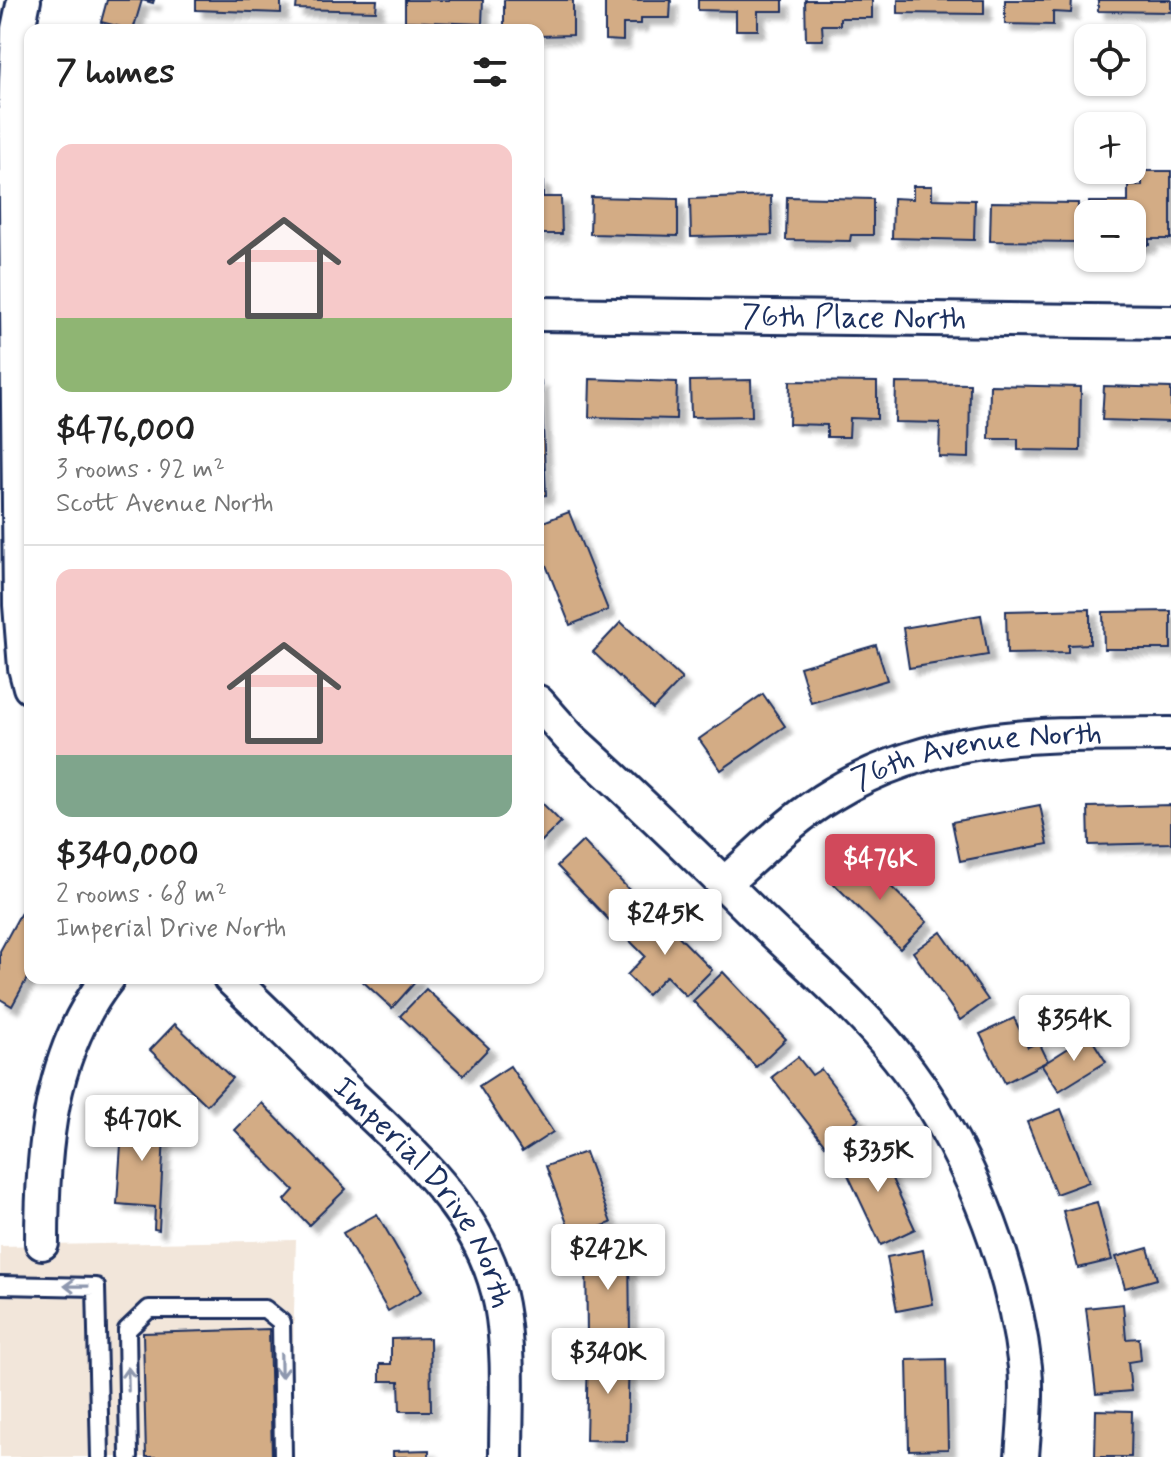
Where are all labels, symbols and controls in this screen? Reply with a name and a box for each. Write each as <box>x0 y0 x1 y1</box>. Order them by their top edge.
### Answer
map controls <box>1074 24 1146 272</box>
button: locate <box>1074 24 1146 96</box>
text: 7 homes <box>56 50 175 95</box>
icon: filters <box>468 50 512 94</box>
button: + <box>1074 112 1146 184</box>
icon: home <box>212 196 356 340</box>
button: − <box>1074 200 1146 272</box>
street label: 76th Place North <box>741 296 967 340</box>
text: $476,000 <box>56 408 195 453</box>
text: 3 rooms · 92 m² <box>56 453 225 487</box>
text: Scott Avenue North <box>56 487 274 521</box>
icon: home <box>212 621 356 765</box>
street label: 76th Avenue North <box>845 713 1103 801</box>
text: $340,000 <box>56 833 199 878</box>
pin: $476K <box>824 834 936 902</box>
text: $476K <box>843 843 917 877</box>
text: 2 rooms · 68 m² <box>56 878 227 912</box>
pin: $245K <box>609 889 721 957</box>
text: $245K <box>627 898 703 932</box>
text: Imperial Drive North <box>56 912 286 946</box>
pin: $354K <box>1018 995 1130 1063</box>
text: $354K <box>1037 1004 1111 1038</box>
street label: Imperial Drive North <box>323 1067 522 1312</box>
pin: $470K <box>86 1095 198 1163</box>
text: $470K <box>103 1104 181 1138</box>
pin: $335K <box>822 1126 934 1194</box>
text: $335K <box>843 1135 913 1169</box>
pin: $242K <box>552 1224 664 1292</box>
text: $242K <box>569 1233 647 1267</box>
one-way arrow <box>63 1278 90 1294</box>
pin: $340K <box>552 1328 664 1396</box>
text: $340K <box>570 1337 646 1371</box>
one-way arrow <box>273 1352 289 1379</box>
one-way arrow <box>120 1366 136 1393</box>

